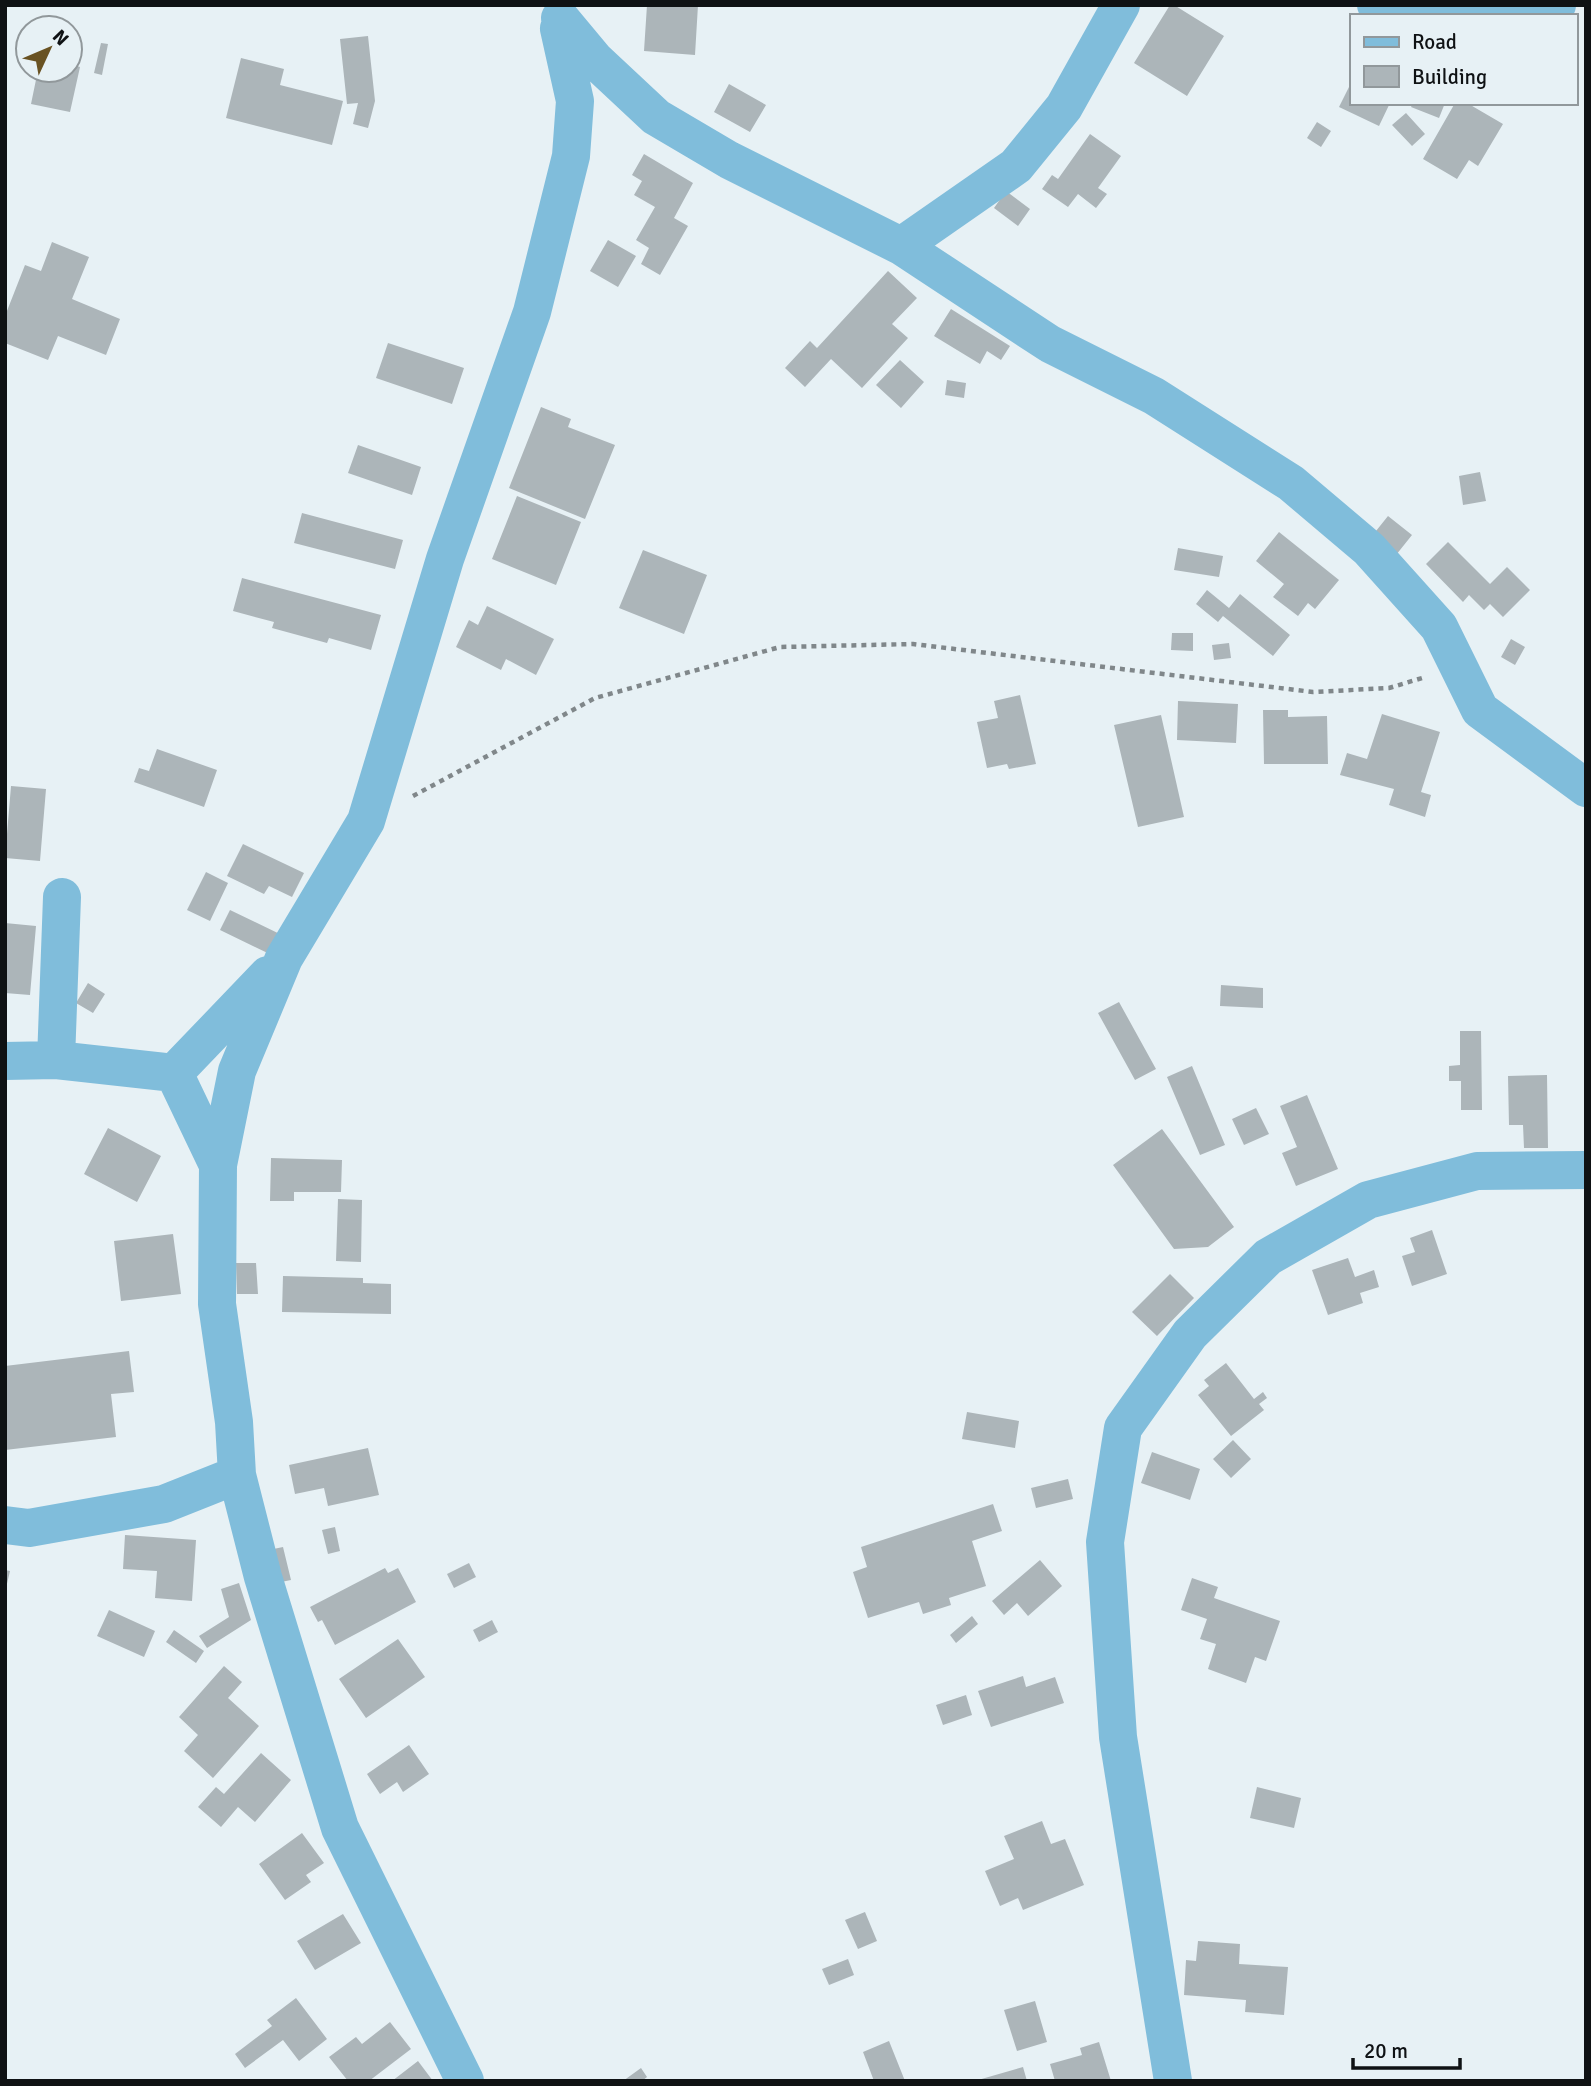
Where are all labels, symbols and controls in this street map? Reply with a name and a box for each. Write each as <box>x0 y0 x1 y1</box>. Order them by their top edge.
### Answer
north arrow <box>14 14 84 84</box>
legend <box>1350 14 1577 105</box>
text: N <box>47 25 74 51</box>
text: Road <box>1412 29 1457 55</box>
text: Building <box>1412 64 1487 90</box>
scale bar <box>1353 2026 1460 2070</box>
text: 20 m <box>1364 2038 1408 2064</box>

